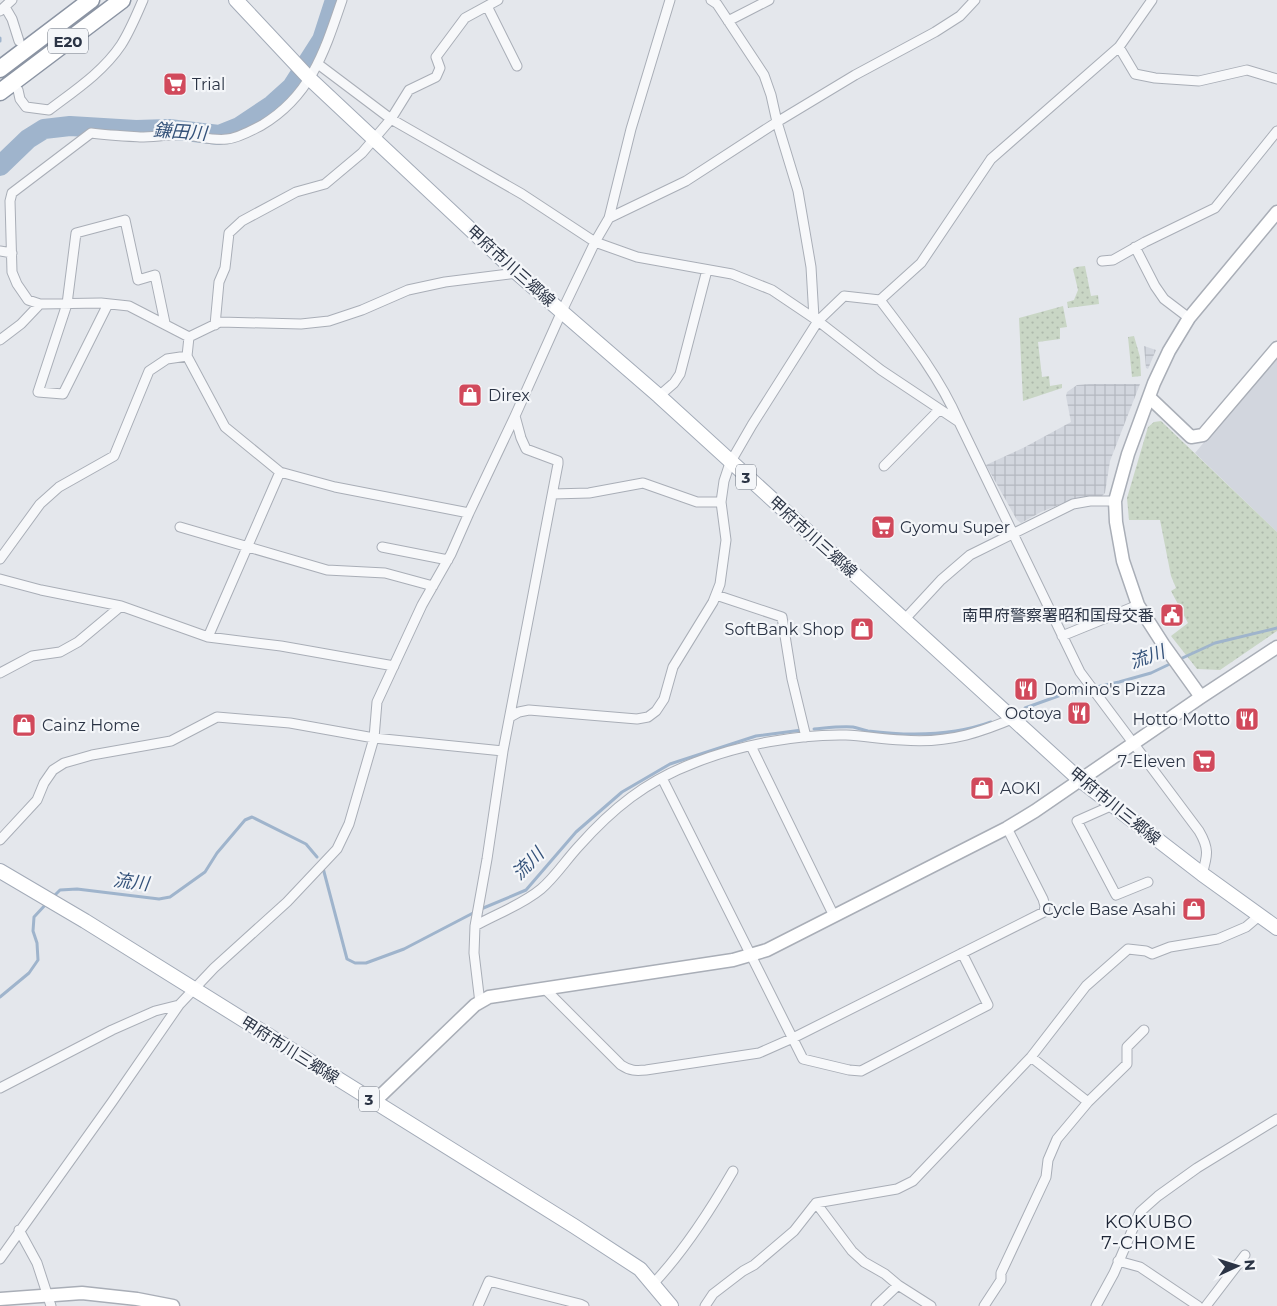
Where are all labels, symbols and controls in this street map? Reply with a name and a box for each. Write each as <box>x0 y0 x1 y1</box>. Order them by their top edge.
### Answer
road number: E20 <box>48 28 88 54</box>
supermarket icon: Trial <box>162 71 188 97</box>
place label: Trial <box>192 75 225 94</box>
water label: 鎌田川 <box>152 119 210 145</box>
street label: 甲府市川三郷線 <box>463 221 559 311</box>
shop icon: Direx <box>457 382 483 408</box>
place label: Direx <box>488 386 530 405</box>
road number: 3 <box>736 464 756 490</box>
street label: 甲府市川三郷線 <box>765 492 861 582</box>
supermarket icon: Gyomu Super <box>870 514 896 540</box>
place label: Gyomu Super <box>900 518 1010 537</box>
public building icon: 南甲府警察署昭和国母交番 <box>1159 602 1185 628</box>
place label: 南甲府警察署昭和国母交番 <box>962 606 1154 625</box>
shop icon: SoftBank Shop <box>849 616 875 642</box>
place label: SoftBank Shop <box>725 620 844 639</box>
water label: 流川 <box>1126 640 1170 673</box>
restaurant icon: Domino's Pizza <box>1013 676 1039 702</box>
place label: Domino's Pizza <box>1044 680 1166 699</box>
restaurant icon: Ootoya <box>1066 700 1092 726</box>
place label: Ootoya <box>1005 704 1062 723</box>
restaurant icon: Hotto Motto <box>1234 706 1260 732</box>
place label: Hotto Motto <box>1132 710 1230 729</box>
shop icon: Cainz Home <box>11 712 37 738</box>
place label: Cainz Home <box>42 716 140 735</box>
supermarket icon: 7-Eleven <box>1191 748 1217 774</box>
place label: 7-Eleven <box>1118 752 1186 771</box>
street label: 甲府市川三郷線 <box>1065 763 1165 849</box>
shop icon: AOKI <box>969 775 995 801</box>
place label: AOKI <box>1000 779 1041 798</box>
water label: 流川 <box>508 842 550 885</box>
water label: 流川 <box>112 869 152 895</box>
shop icon: Cycle Base Asahi <box>1181 896 1207 922</box>
place label: Cycle Base Asahi <box>1042 900 1176 919</box>
street label: 甲府市川三郷線 <box>237 1012 343 1088</box>
road number: 3 <box>359 1086 379 1112</box>
district label: KOKUBO 7-CHOME <box>1101 1211 1197 1254</box>
north arrow <box>1212 1241 1262 1291</box>
text: N <box>1241 1259 1259 1271</box>

